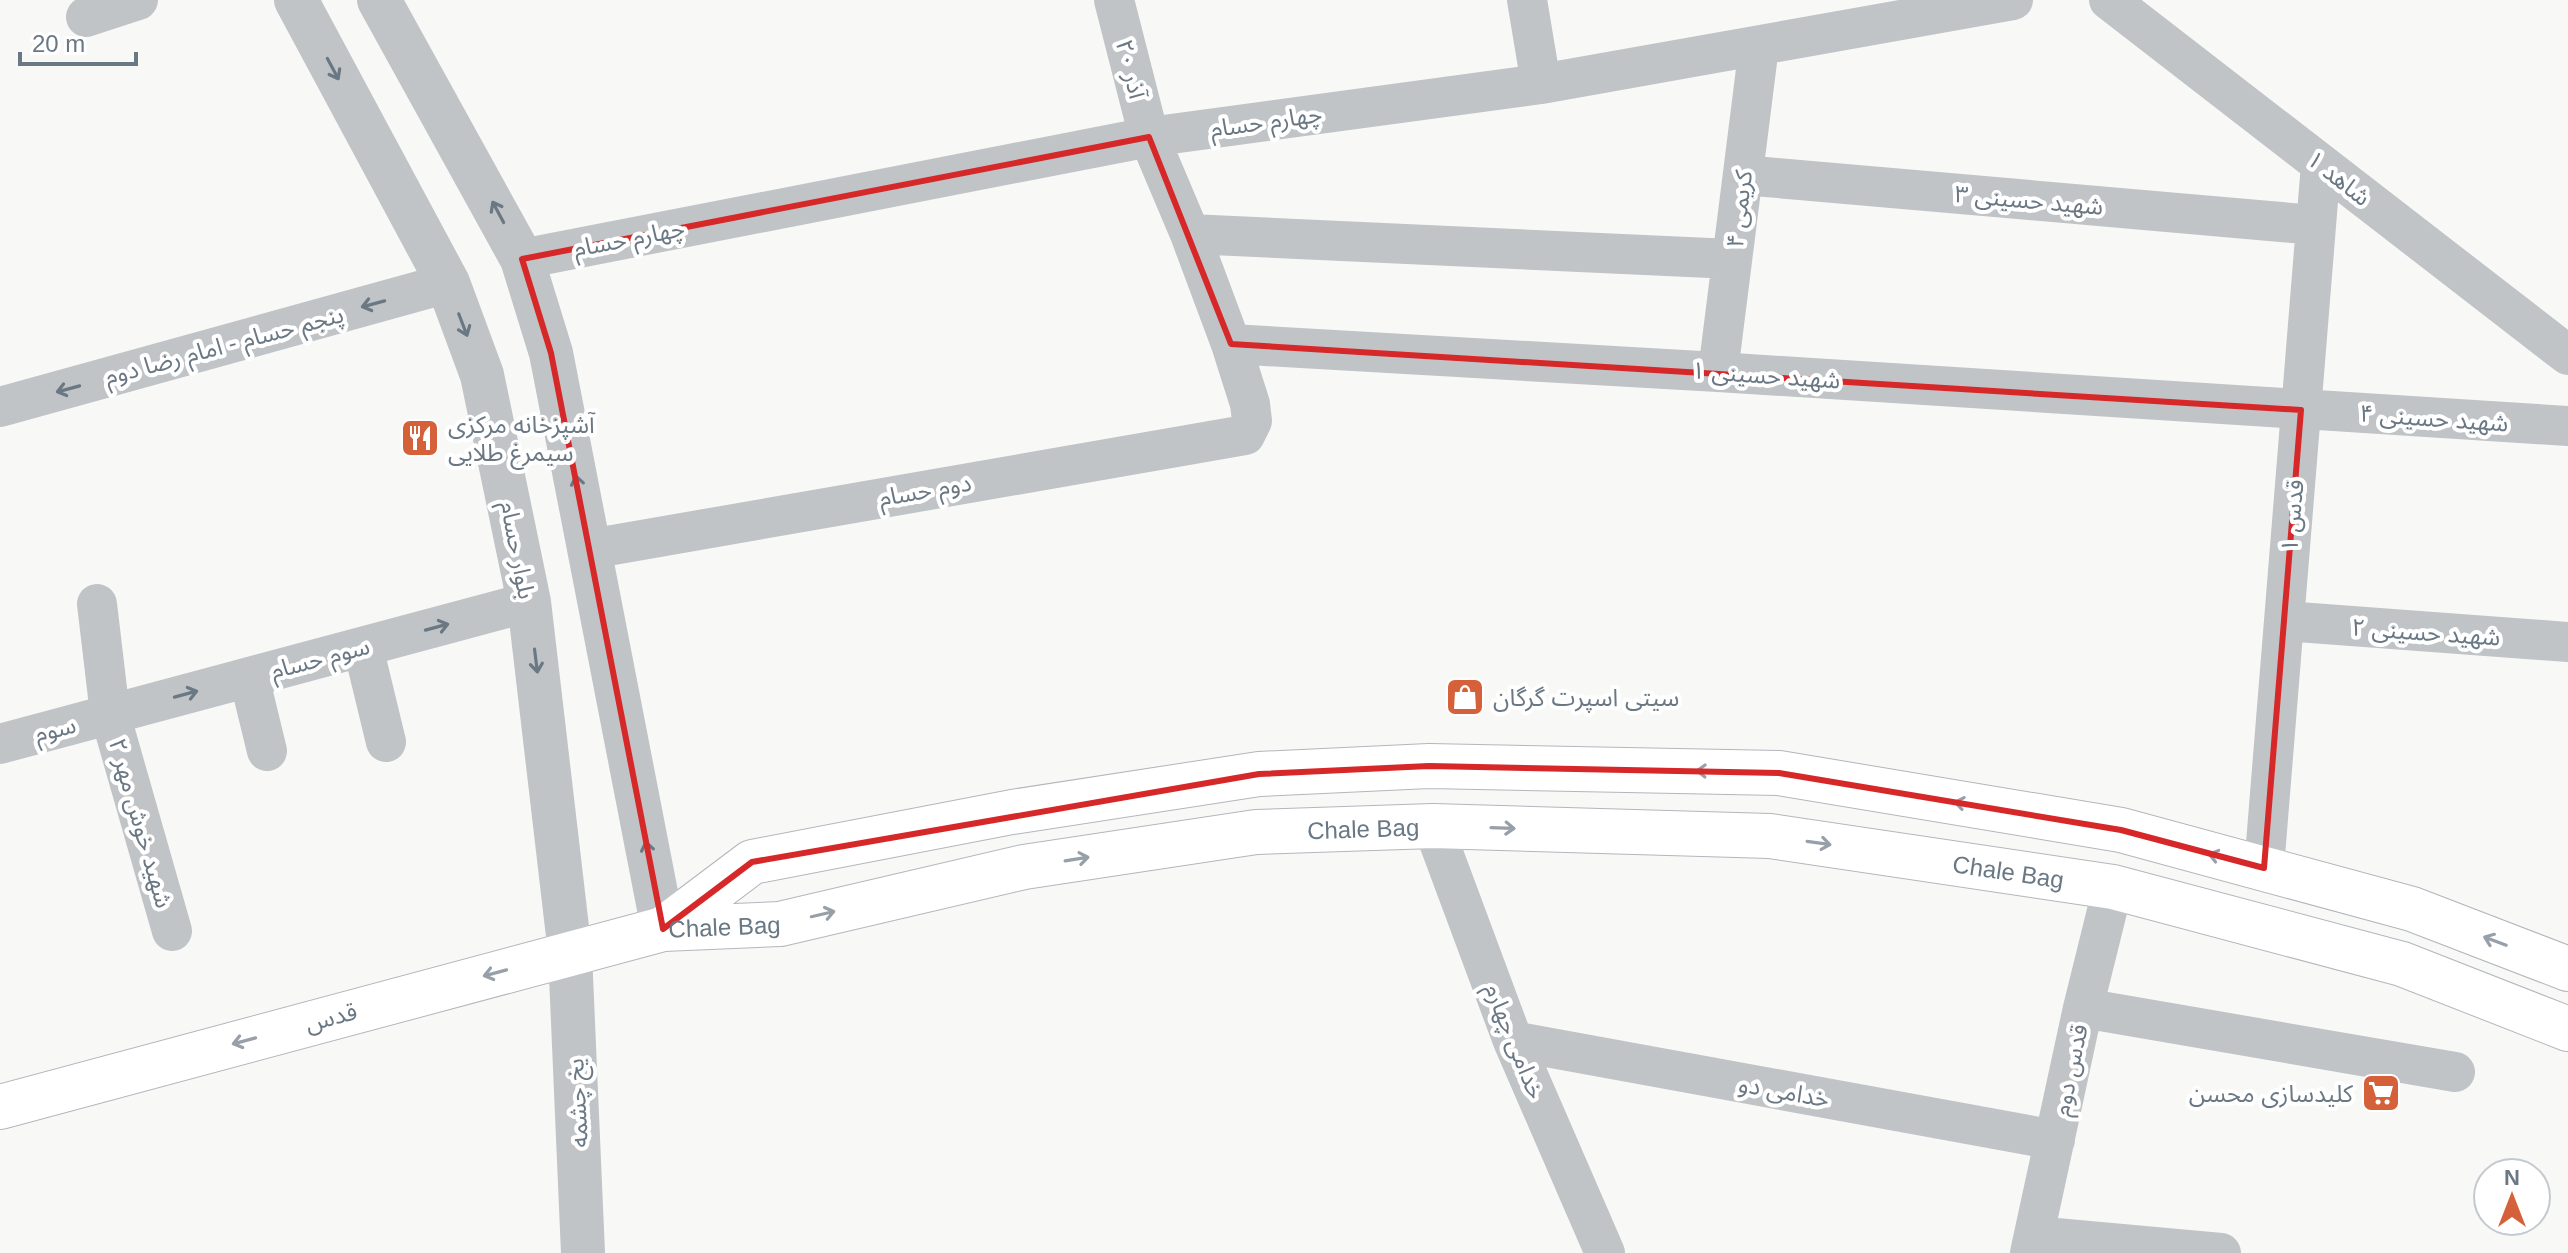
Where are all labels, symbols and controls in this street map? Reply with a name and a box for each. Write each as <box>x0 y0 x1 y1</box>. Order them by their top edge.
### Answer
scale bar <box>20 16 136 66</box>
text: 20 m <box>32 30 85 57</box>
street label: ۲۰ آذر <box>1110 37 1152 103</box>
one-way arrow <box>326 56 341 80</box>
street label: چهارم حسام <box>1208 100 1324 147</box>
street label: ۱ شاهد <box>2302 145 2376 211</box>
street label: کریمی ۴ <box>1721 168 1758 249</box>
street label: ۳ شهید حسینی <box>1954 180 2104 220</box>
one-way arrow <box>489 201 505 225</box>
street label: چهارم حسام <box>571 214 688 267</box>
one-way arrow <box>360 298 386 313</box>
street label: پنجم حسام - امام رضا دوم <box>102 300 348 395</box>
one-way arrow <box>457 312 472 337</box>
street label: ۱ شهید حسینی <box>1691 356 1841 394</box>
one-way arrow <box>56 382 82 397</box>
street label: شهید حسینی ۴ <box>2359 399 2509 437</box>
place label: آشپزخانه مرکزی سیمرغ طلایی <box>448 411 596 470</box>
restaurant icon: آشپزخانه مرکزی سیمرغ طلایی <box>399 417 441 459</box>
street label: دوم حسام <box>877 469 974 516</box>
one-way arrow <box>570 475 585 501</box>
street label: قدس ۱ <box>2275 479 2309 553</box>
street label: بلوار حسام <box>490 499 541 602</box>
street label: ۲ شهید حسینی <box>2351 613 2501 651</box>
one-way arrow <box>423 618 449 633</box>
street label: سوم حسام <box>267 632 374 689</box>
one-way arrow <box>528 647 543 673</box>
shop icon: سیتی اسپرت گرگان <box>1444 676 1486 718</box>
place label: سیتی اسپرت گرگان <box>1493 684 1679 713</box>
one-way arrow <box>172 686 198 701</box>
street label: سوم <box>31 711 80 752</box>
street label: ۲ شهید خوش مهر <box>103 735 178 911</box>
one-way arrow <box>1695 764 1722 779</box>
one-way arrow <box>1953 796 1979 811</box>
street label: Chale Bag <box>1307 813 1420 844</box>
one-way arrow <box>1489 820 1516 836</box>
one-way arrow <box>1805 836 1831 851</box>
one-way arrow <box>640 840 655 866</box>
one-way arrow <box>2208 848 2233 863</box>
street label: Chale Bag <box>1951 850 2066 893</box>
one-way arrow <box>1064 851 1090 866</box>
one-way arrow <box>810 906 836 921</box>
street label: Chale Bag <box>668 910 781 942</box>
one-way arrow <box>2483 933 2508 947</box>
one-way arrow <box>482 966 508 981</box>
street label: خدامی چهارم <box>1475 979 1550 1105</box>
street label: قدس <box>302 997 360 1037</box>
street label: قدس دوم <box>2047 1022 2098 1119</box>
one-way arrow <box>231 1035 257 1050</box>
street label: یخ چشمه <box>561 1057 597 1148</box>
street label: خدامی دو <box>1736 1070 1832 1113</box>
supermarket icon: کلیدسازی محسن <box>2360 1072 2402 1114</box>
place label: کلیدسازی محسن <box>2189 1080 2354 1108</box>
north arrow <box>2472 1157 2552 1237</box>
text: N <box>2504 1165 2520 1190</box>

